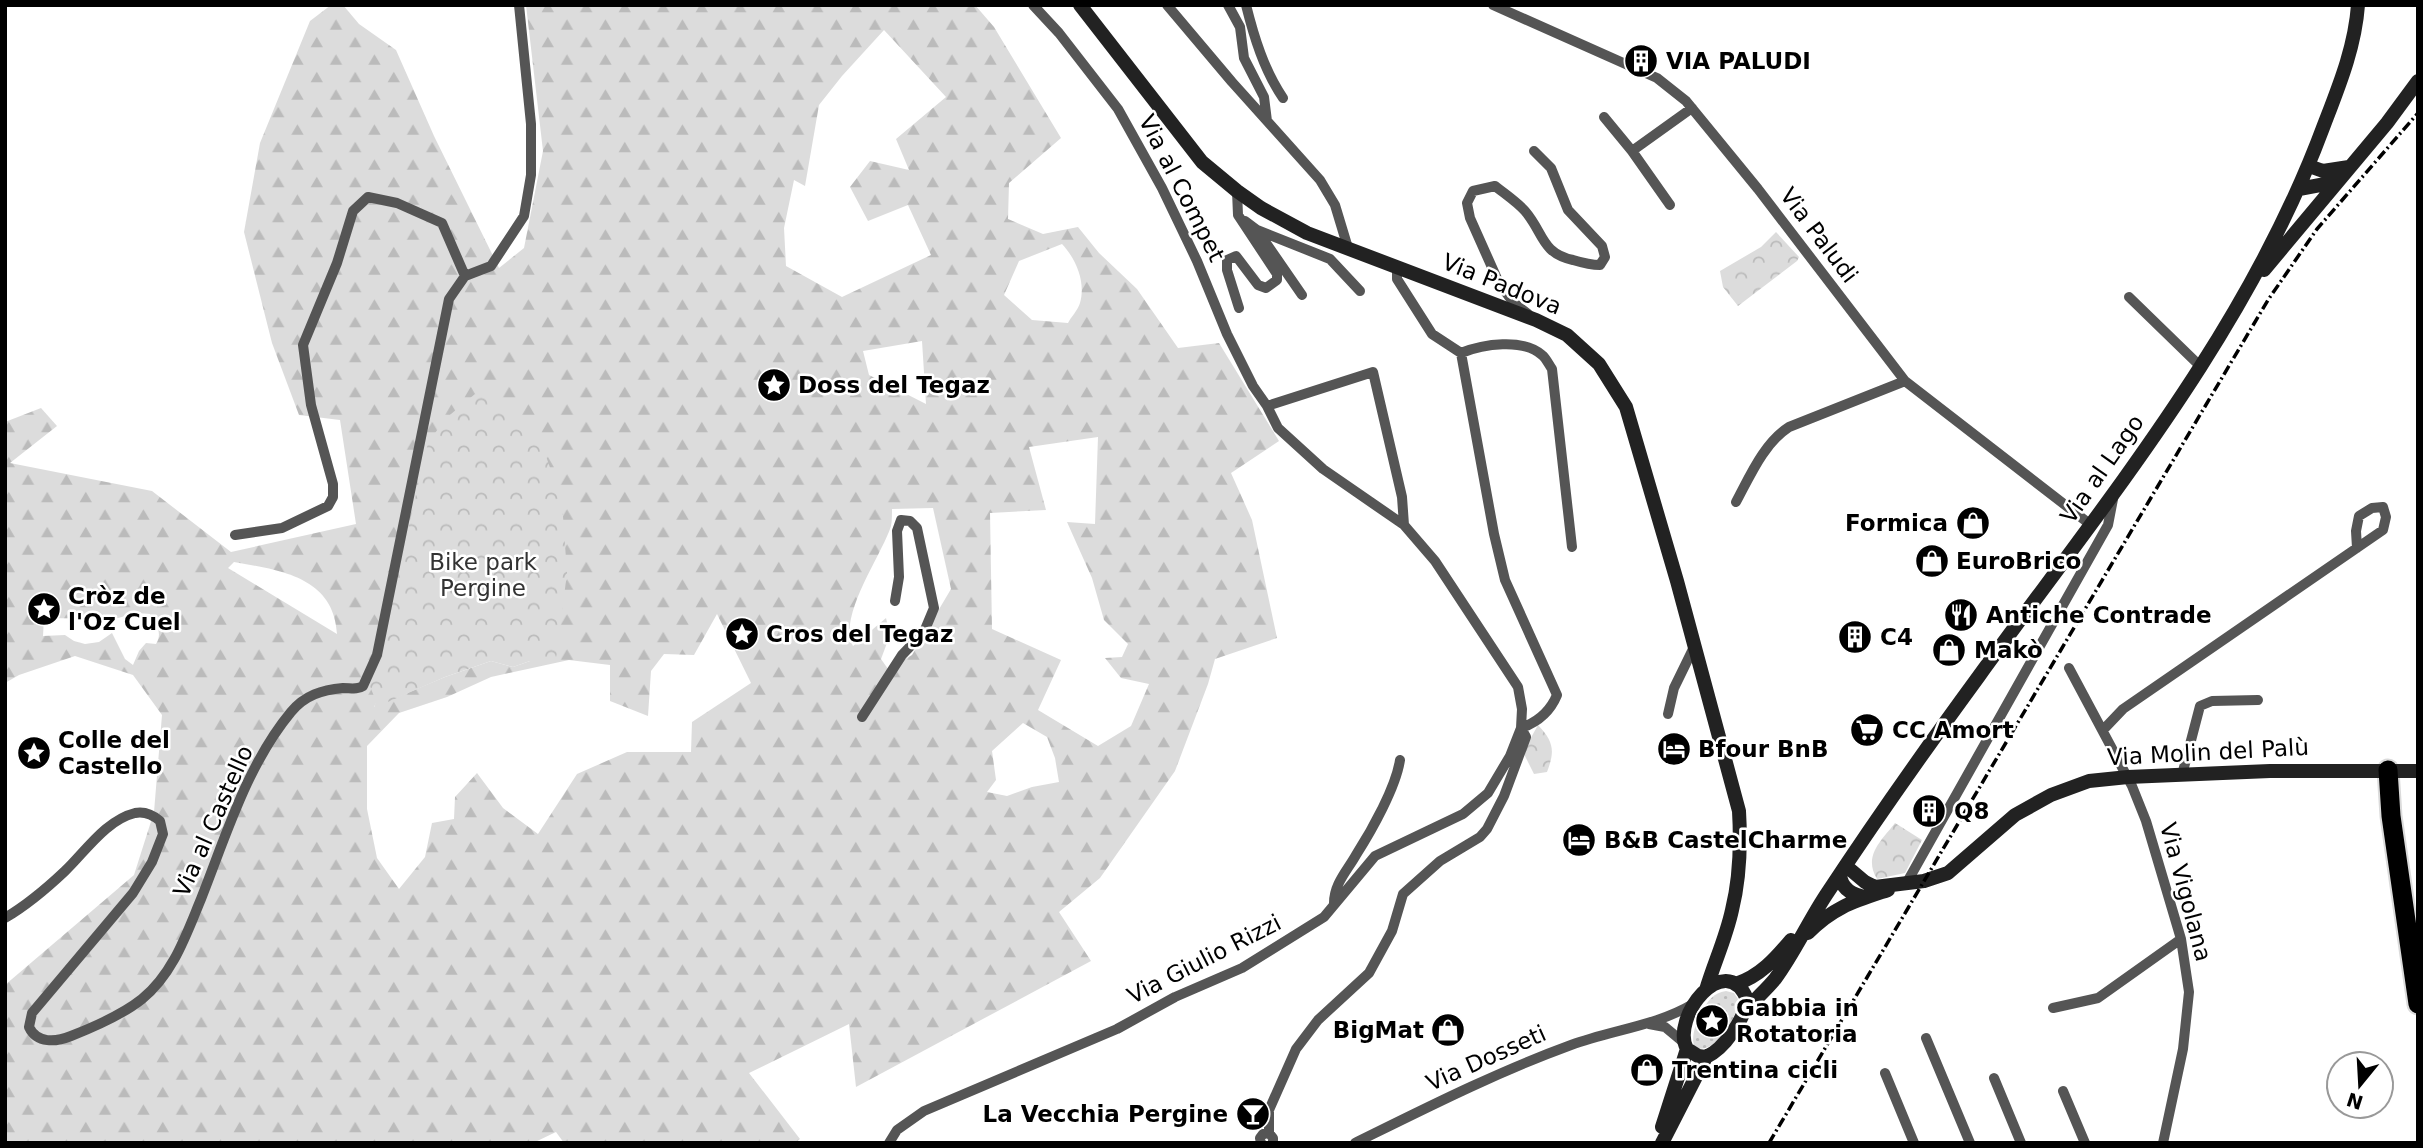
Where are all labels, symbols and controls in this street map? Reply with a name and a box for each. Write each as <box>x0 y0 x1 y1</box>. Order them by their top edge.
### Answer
building icon: VIA PALUDI <box>1622 42 1660 80</box>
place label: VIA PALUDI <box>1666 48 1811 74</box>
street label: Via al Compet <box>1134 110 1230 266</box>
street label: Via Paludi <box>1775 182 1863 288</box>
street label: Via Padova <box>1439 248 1565 320</box>
place icon: Doss del Tegaz <box>755 366 793 404</box>
place label: Doss del Tegaz <box>798 372 990 398</box>
street label: Via al Lago <box>2055 410 2149 528</box>
shop icon: Formica <box>1954 504 1992 542</box>
place label: Formica <box>1845 510 1948 536</box>
shop icon: EuroBrico <box>1913 542 1951 580</box>
place label: EuroBrico <box>1956 548 2081 574</box>
park label: Bike park Pergine <box>429 549 537 601</box>
place label: Cròz de l'Oz Cuel <box>68 583 181 635</box>
place icon: Cròz de l'Oz Cuel <box>25 590 63 628</box>
restaurant icon: Antiche Contrade <box>1942 596 1980 634</box>
place label: Antiche Contrade <box>1986 602 2212 628</box>
place icon: Cros del Tegaz <box>723 615 761 653</box>
building icon: C4 <box>1836 618 1874 656</box>
place label: Cros del Tegaz <box>766 621 953 647</box>
place label: C4 <box>1880 624 1913 650</box>
shop icon: Makò <box>1930 631 1968 669</box>
place label: Makò <box>1974 637 2043 663</box>
supermarket icon: CC Amort <box>1848 711 1886 749</box>
place label: CC Amort <box>1892 717 2014 743</box>
place label: Colle del Castello <box>58 727 170 779</box>
hotel icon: Bfour BnB <box>1655 730 1693 768</box>
place icon: Colle del Castello <box>15 734 53 772</box>
street label: Via Molin del Palù <box>2106 734 2310 770</box>
place label: Bfour BnB <box>1698 736 1829 762</box>
street label: Via al Castello <box>168 741 258 901</box>
building icon: Q8 <box>1910 792 1948 830</box>
place label: Q8 <box>1954 798 1990 824</box>
street label: Via Vigolana <box>2155 820 2217 964</box>
hotel icon: B&B CastelCharme <box>1560 821 1598 859</box>
place label: B&B CastelCharme <box>1604 827 1847 853</box>
street label: Via Giulio Rizzi <box>1123 909 1285 1009</box>
place label: Gabbia in Rotatoria <box>1736 995 1859 1047</box>
place icon: Gabbia in Rotatoria <box>1693 1002 1731 1040</box>
shop icon: BigMat <box>1429 1011 1467 1049</box>
place label: BigMat <box>1333 1017 1424 1043</box>
street label: Via Dosseti <box>1422 1020 1550 1096</box>
north arrow <box>2325 1050 2395 1120</box>
shop icon: Trentina cicli <box>1628 1051 1666 1089</box>
place label: Trentina cicli <box>1672 1057 1838 1083</box>
text: N <box>2344 1088 2366 1114</box>
bar icon: La Vecchia Pergine <box>1234 1095 1272 1133</box>
place label: La Vecchia Pergine <box>983 1101 1228 1127</box>

